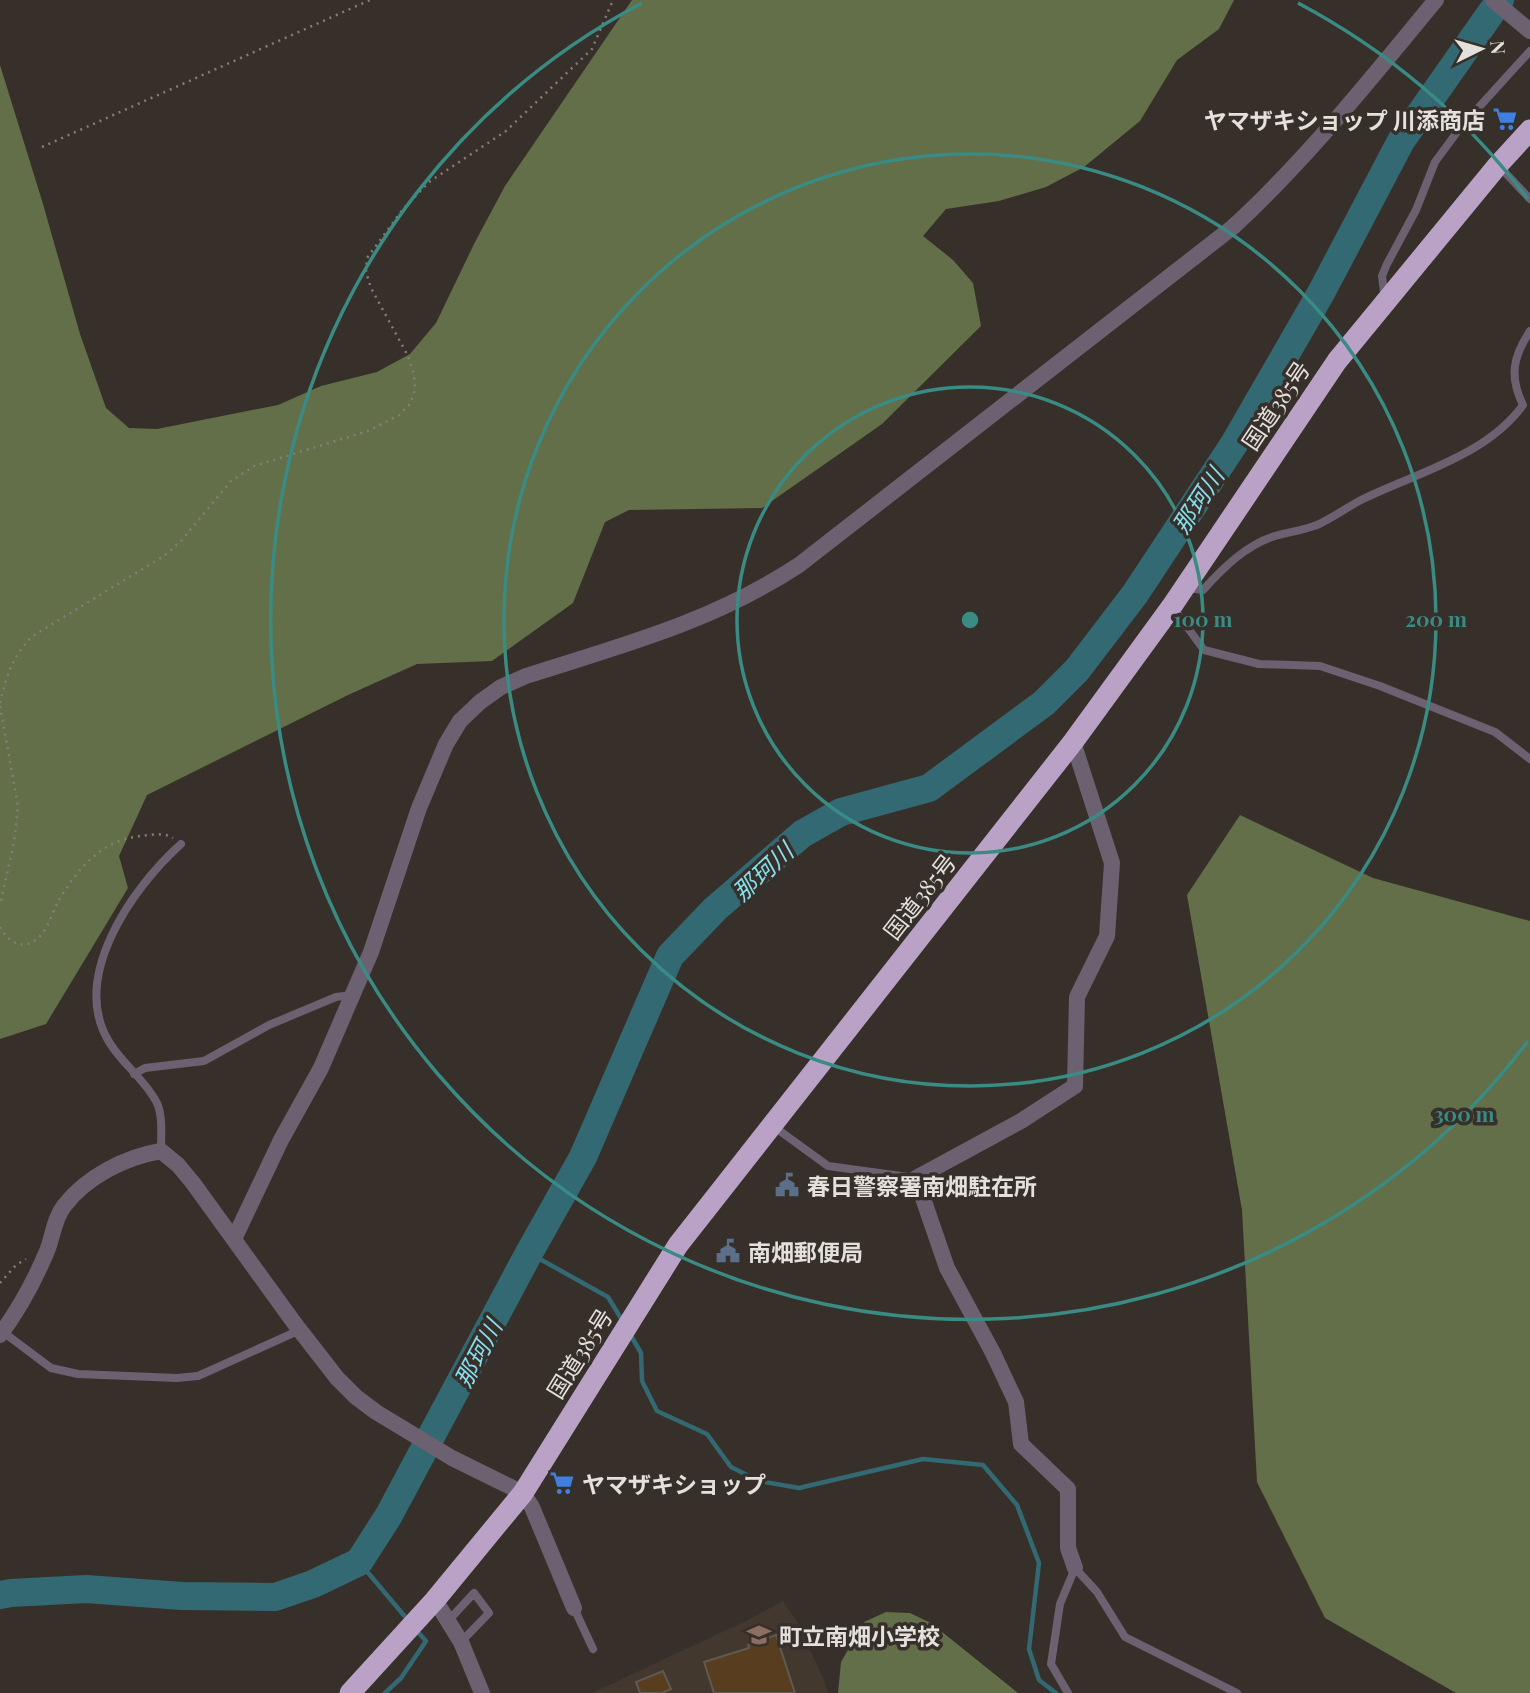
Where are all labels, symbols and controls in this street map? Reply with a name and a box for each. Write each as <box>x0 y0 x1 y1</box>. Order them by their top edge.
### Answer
north arrow <box>1446 14 1516 84</box>
text: N <box>1485 39 1513 56</box>
place label: ヤマザキショップ 川添商店 <box>1204 104 1485 135</box>
supermarket icon: ヤマザキショップ 川添商店 <box>1491 105 1519 133</box>
street label: 国道385号 <box>1234 355 1316 455</box>
water label: 那珂川 <box>1164 459 1232 539</box>
text: 100 m <box>1173 604 1233 632</box>
text: 200 m <box>1405 604 1467 632</box>
centre of rings <box>958 608 982 632</box>
water label: 那珂川 <box>725 833 801 907</box>
street label: 国道385号 <box>876 847 962 945</box>
text: 300 m <box>1433 1099 1495 1127</box>
place label: 春日警察署南畑駐在所 <box>807 1170 1037 1201</box>
public building icon: 春日警察署南畑駐在所 <box>773 1171 801 1199</box>
place label: 南畑郵便局 <box>748 1236 863 1267</box>
public building icon: 南畑郵便局 <box>714 1237 742 1265</box>
street label: 国道385号 <box>539 1302 619 1404</box>
water label: 那珂川 <box>446 1311 509 1392</box>
place label: ヤマザキショップ <box>582 1468 766 1499</box>
supermarket icon: ヤマザキショップ <box>548 1469 576 1497</box>
place label: 町立南畑小学校 <box>779 1620 940 1651</box>
school or university icon: 町立南畑小学校 <box>745 1621 773 1649</box>

